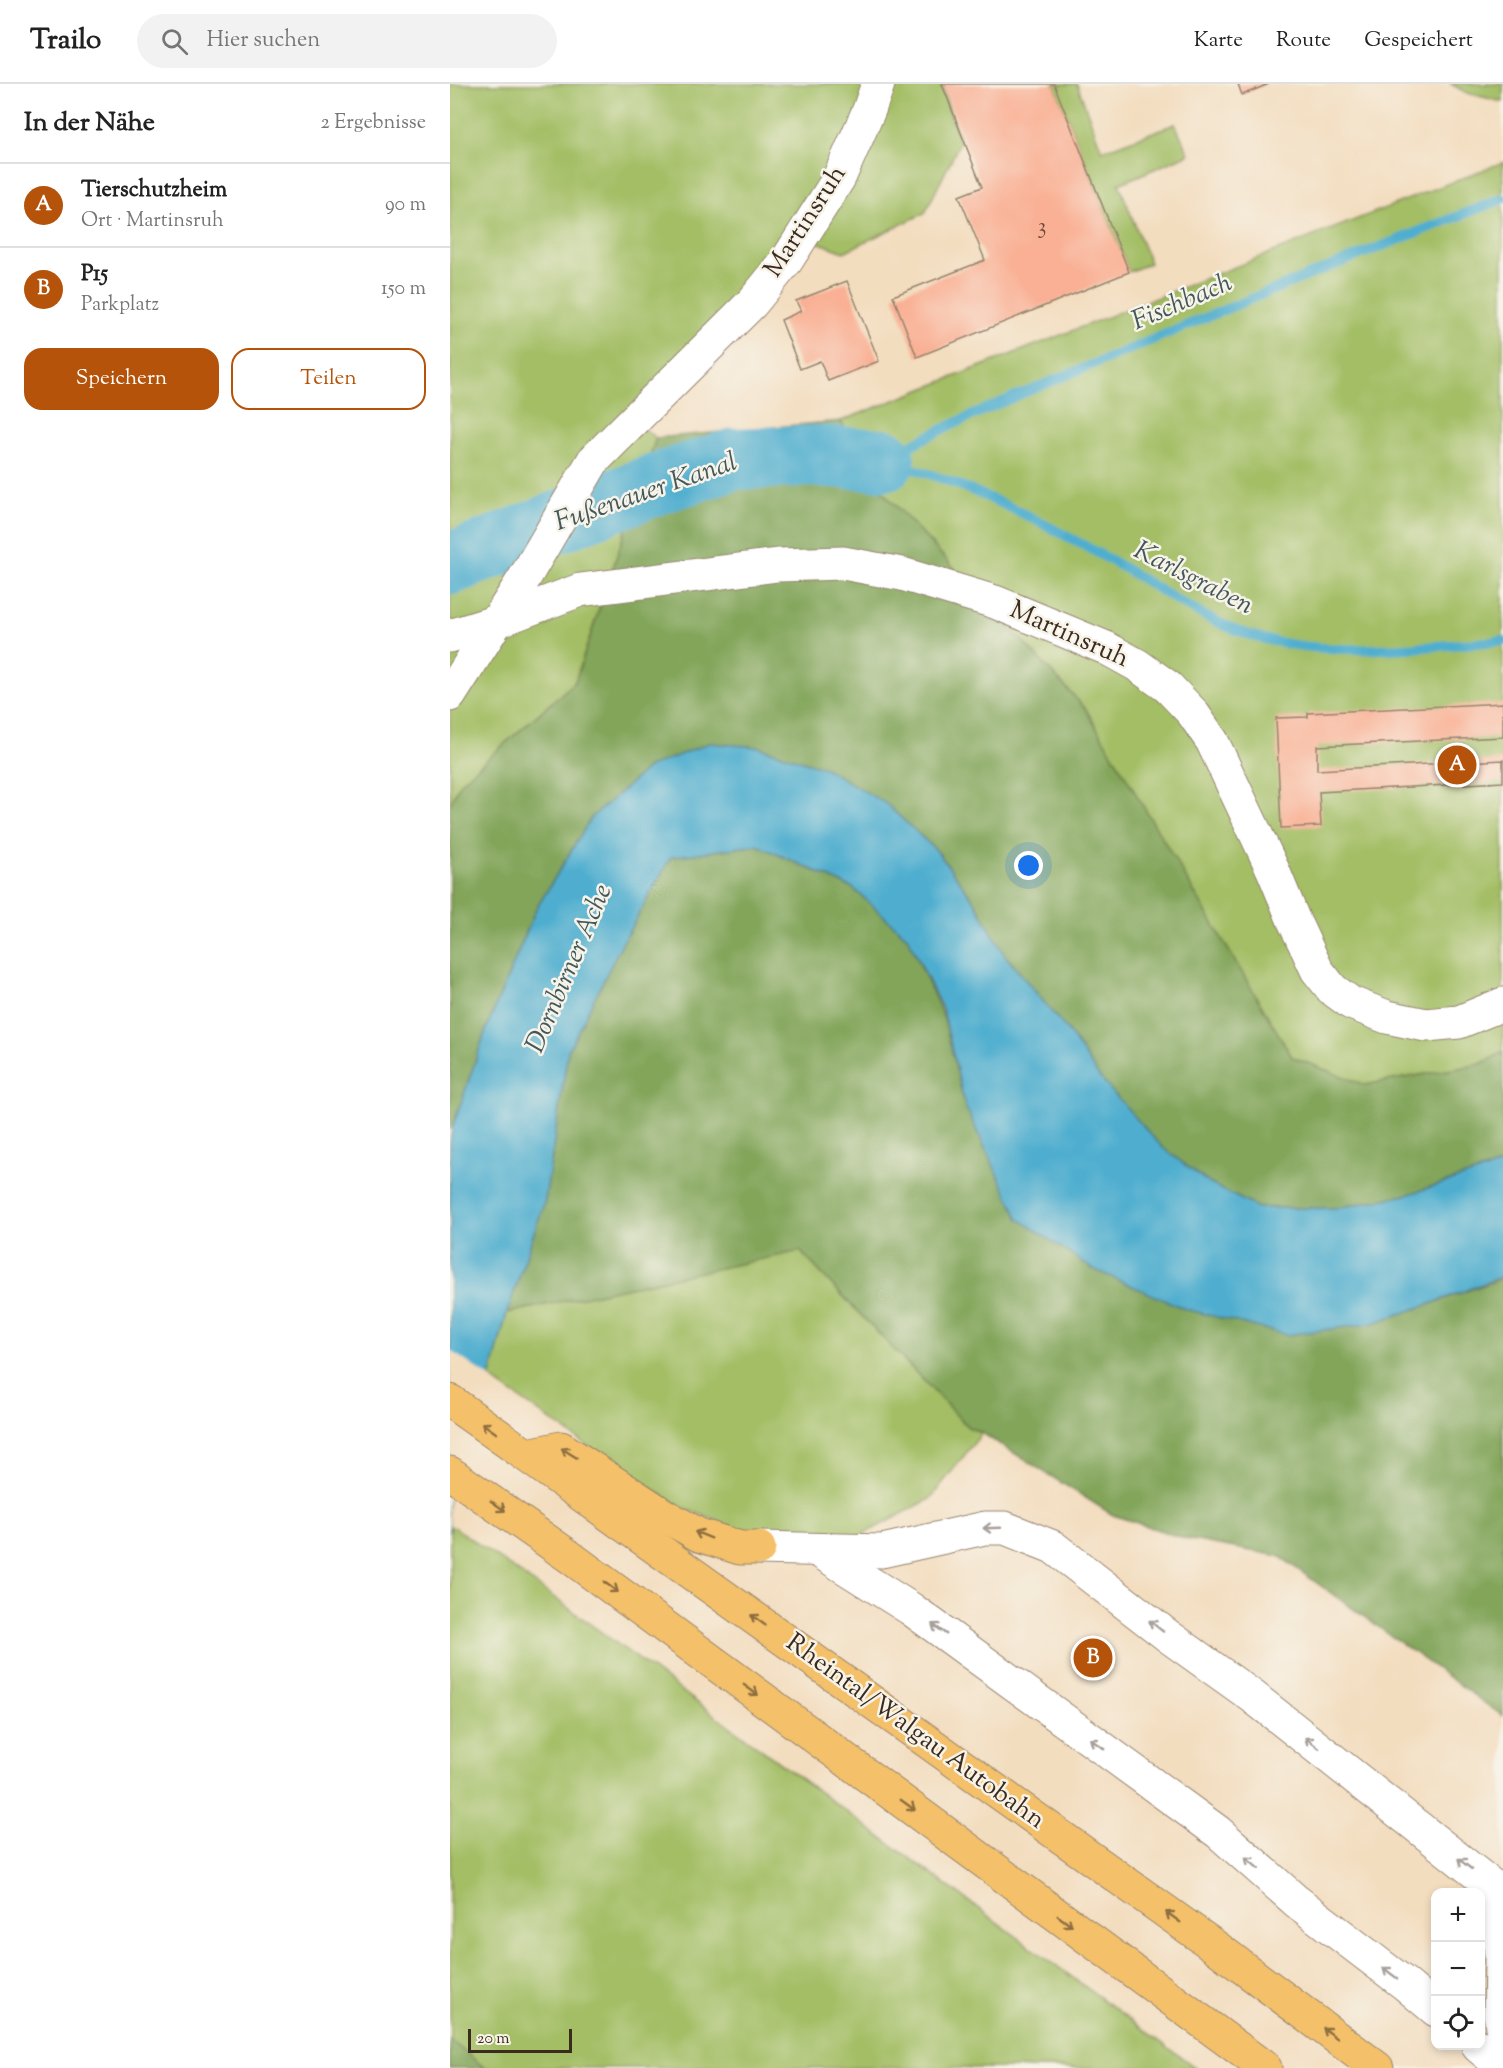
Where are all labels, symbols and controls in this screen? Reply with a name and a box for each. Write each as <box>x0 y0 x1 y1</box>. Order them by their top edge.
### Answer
search box <box>137 14 557 68</box>
text: Trailo <box>30 21 101 61</box>
icon: search <box>158 25 191 58</box>
text: Hier suchen <box>206 25 320 57</box>
text: Karte <box>1194 26 1243 56</box>
text: Route <box>1276 26 1331 56</box>
text: Gespeichert <box>1364 26 1473 56</box>
text: In der Nähe <box>24 105 155 142</box>
text: 2 Ergebnisse <box>321 109 426 138</box>
street label: Martinsruh <box>756 159 856 285</box>
text: Tierschutzheim <box>81 175 227 207</box>
text: A <box>35 191 52 220</box>
text: 90 m <box>385 191 426 220</box>
text: Ort · Martinsruh <box>81 207 224 236</box>
house number: 3 <box>1038 212 1046 244</box>
text: P15 <box>81 259 108 291</box>
water label: Fischbach <box>1126 264 1238 342</box>
text: B <box>37 275 50 304</box>
text: 150 m <box>381 275 426 304</box>
text: Parkplatz <box>81 291 159 320</box>
button: Speichern <box>24 348 219 410</box>
button: Teilen <box>231 348 426 410</box>
water label: Fußenauer Kanal <box>549 444 743 542</box>
water label: Karlsgraben <box>1126 532 1260 626</box>
street label: Martinsruh <box>1003 592 1135 678</box>
pin: A <box>1438 742 1476 788</box>
your location <box>1014 851 1043 880</box>
water label: Dornbirner Ache <box>517 878 623 1059</box>
one-way arrow <box>481 1422 498 1434</box>
one-way arrow <box>561 1447 578 1459</box>
one-way arrow <box>489 1500 506 1512</box>
one-way arrow <box>983 1523 1002 1534</box>
one-way arrow <box>694 1529 712 1540</box>
one-way arrow <box>603 1581 619 1593</box>
one-way arrow <box>751 1614 767 1626</box>
one-way arrow <box>1148 1620 1164 1633</box>
one-way arrow <box>932 1623 948 1636</box>
street label: Rheintal/Walgau Autobahn <box>778 1625 1052 1839</box>
pin: B <box>1074 1636 1112 1680</box>
one-way arrow <box>742 1683 758 1696</box>
one-way arrow <box>1305 1737 1321 1750</box>
one-way arrow <box>1089 1738 1105 1751</box>
one-way arrow <box>899 1799 915 1811</box>
one-way arrow <box>1244 1856 1260 1869</box>
one-way arrow <box>1458 1858 1474 1871</box>
map controls <box>1431 1888 1485 2050</box>
button: + <box>1431 1888 1485 1942</box>
one-way arrow <box>1166 1911 1182 1923</box>
one-way arrow <box>1056 1914 1072 1927</box>
button: − <box>1431 1942 1485 1996</box>
one-way arrow <box>1383 1966 1399 1979</box>
button: locate <box>1431 1996 1485 2050</box>
scale bar <box>468 2026 572 2054</box>
one-way arrow <box>1322 2027 1338 2040</box>
text: 20 m <box>477 2028 510 2051</box>

